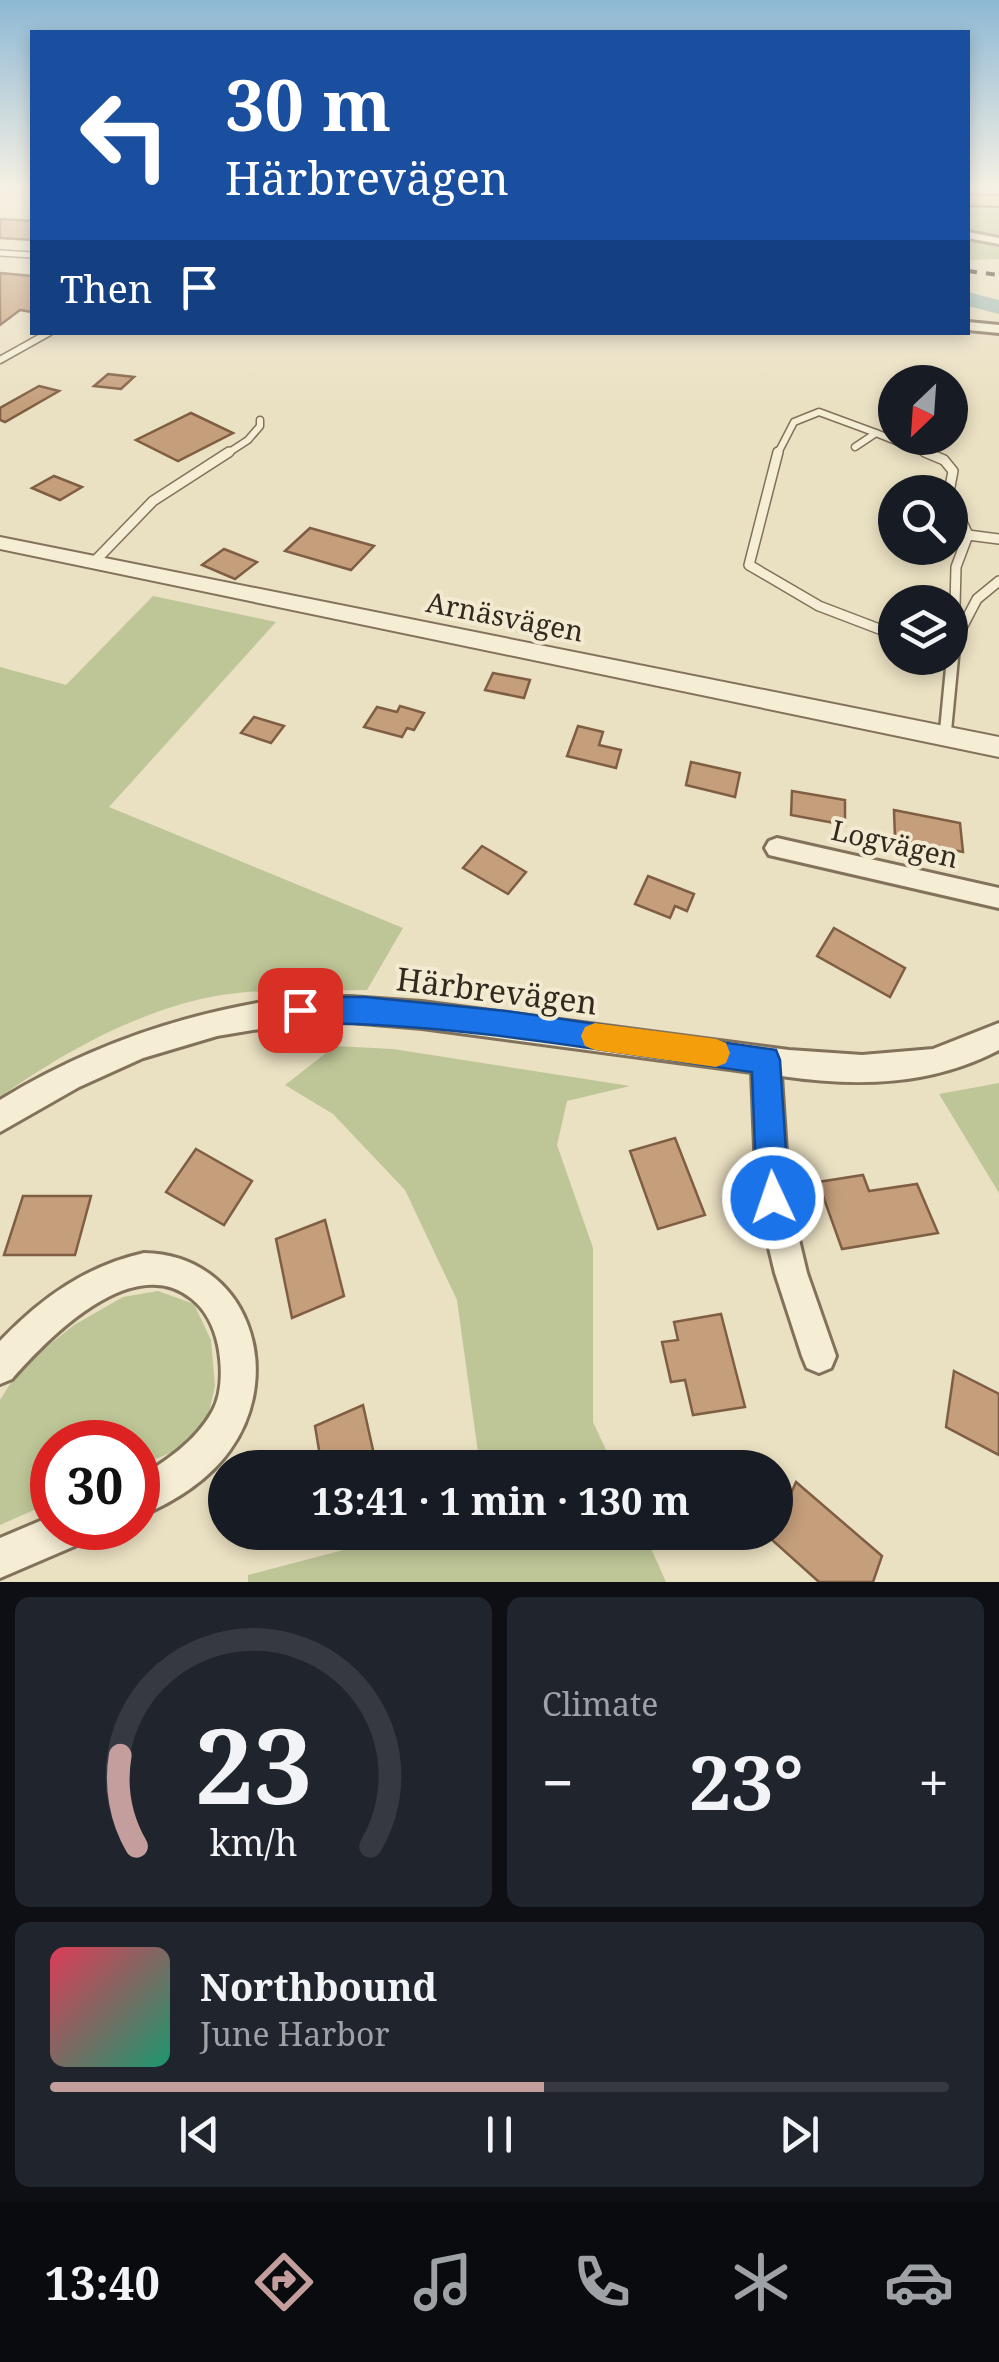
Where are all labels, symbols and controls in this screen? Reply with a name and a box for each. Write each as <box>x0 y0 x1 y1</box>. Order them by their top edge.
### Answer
text: 30 m <box>225 56 391 152</box>
icon: left <box>60 70 190 200</box>
text: Härbrevägen <box>225 147 509 208</box>
icon: arrive <box>172 260 227 315</box>
text: Then <box>60 262 152 314</box>
north arrow <box>878 365 968 455</box>
map controls <box>878 365 968 675</box>
button: search <box>878 475 968 565</box>
street label: Arnäsvägen <box>423 582 587 650</box>
button: layers <box>878 585 968 675</box>
street label: Logvägen <box>828 810 962 876</box>
street label: Härbrevägen <box>394 956 600 1024</box>
pin <box>258 968 343 1053</box>
icon: arrive <box>273 983 328 1038</box>
position arrow <box>721 1146 825 1250</box>
speed limit sign: 30 <box>30 1420 160 1550</box>
text: 13:41 · 1 min · 130 m <box>311 1474 690 1526</box>
text: Climate <box>542 1682 658 1725</box>
text: 23 <box>195 1693 312 1834</box>
text: 23° <box>689 1730 803 1832</box>
text: − <box>542 1744 574 1819</box>
text: + <box>918 1744 949 1819</box>
text: km/h <box>210 1818 297 1866</box>
text: Northbound <box>200 1960 437 2012</box>
text: June Harbor <box>200 2012 389 2055</box>
icon: previous <box>172 2107 227 2162</box>
icon: pause <box>472 2107 527 2162</box>
icon: next <box>772 2107 827 2162</box>
icon: directions <box>249 2247 319 2317</box>
icon: music <box>408 2247 478 2317</box>
icon: phone <box>567 2247 637 2317</box>
icon: climate <box>726 2247 796 2317</box>
icon: car <box>884 2247 954 2317</box>
text: 13:40 <box>44 2252 160 2313</box>

